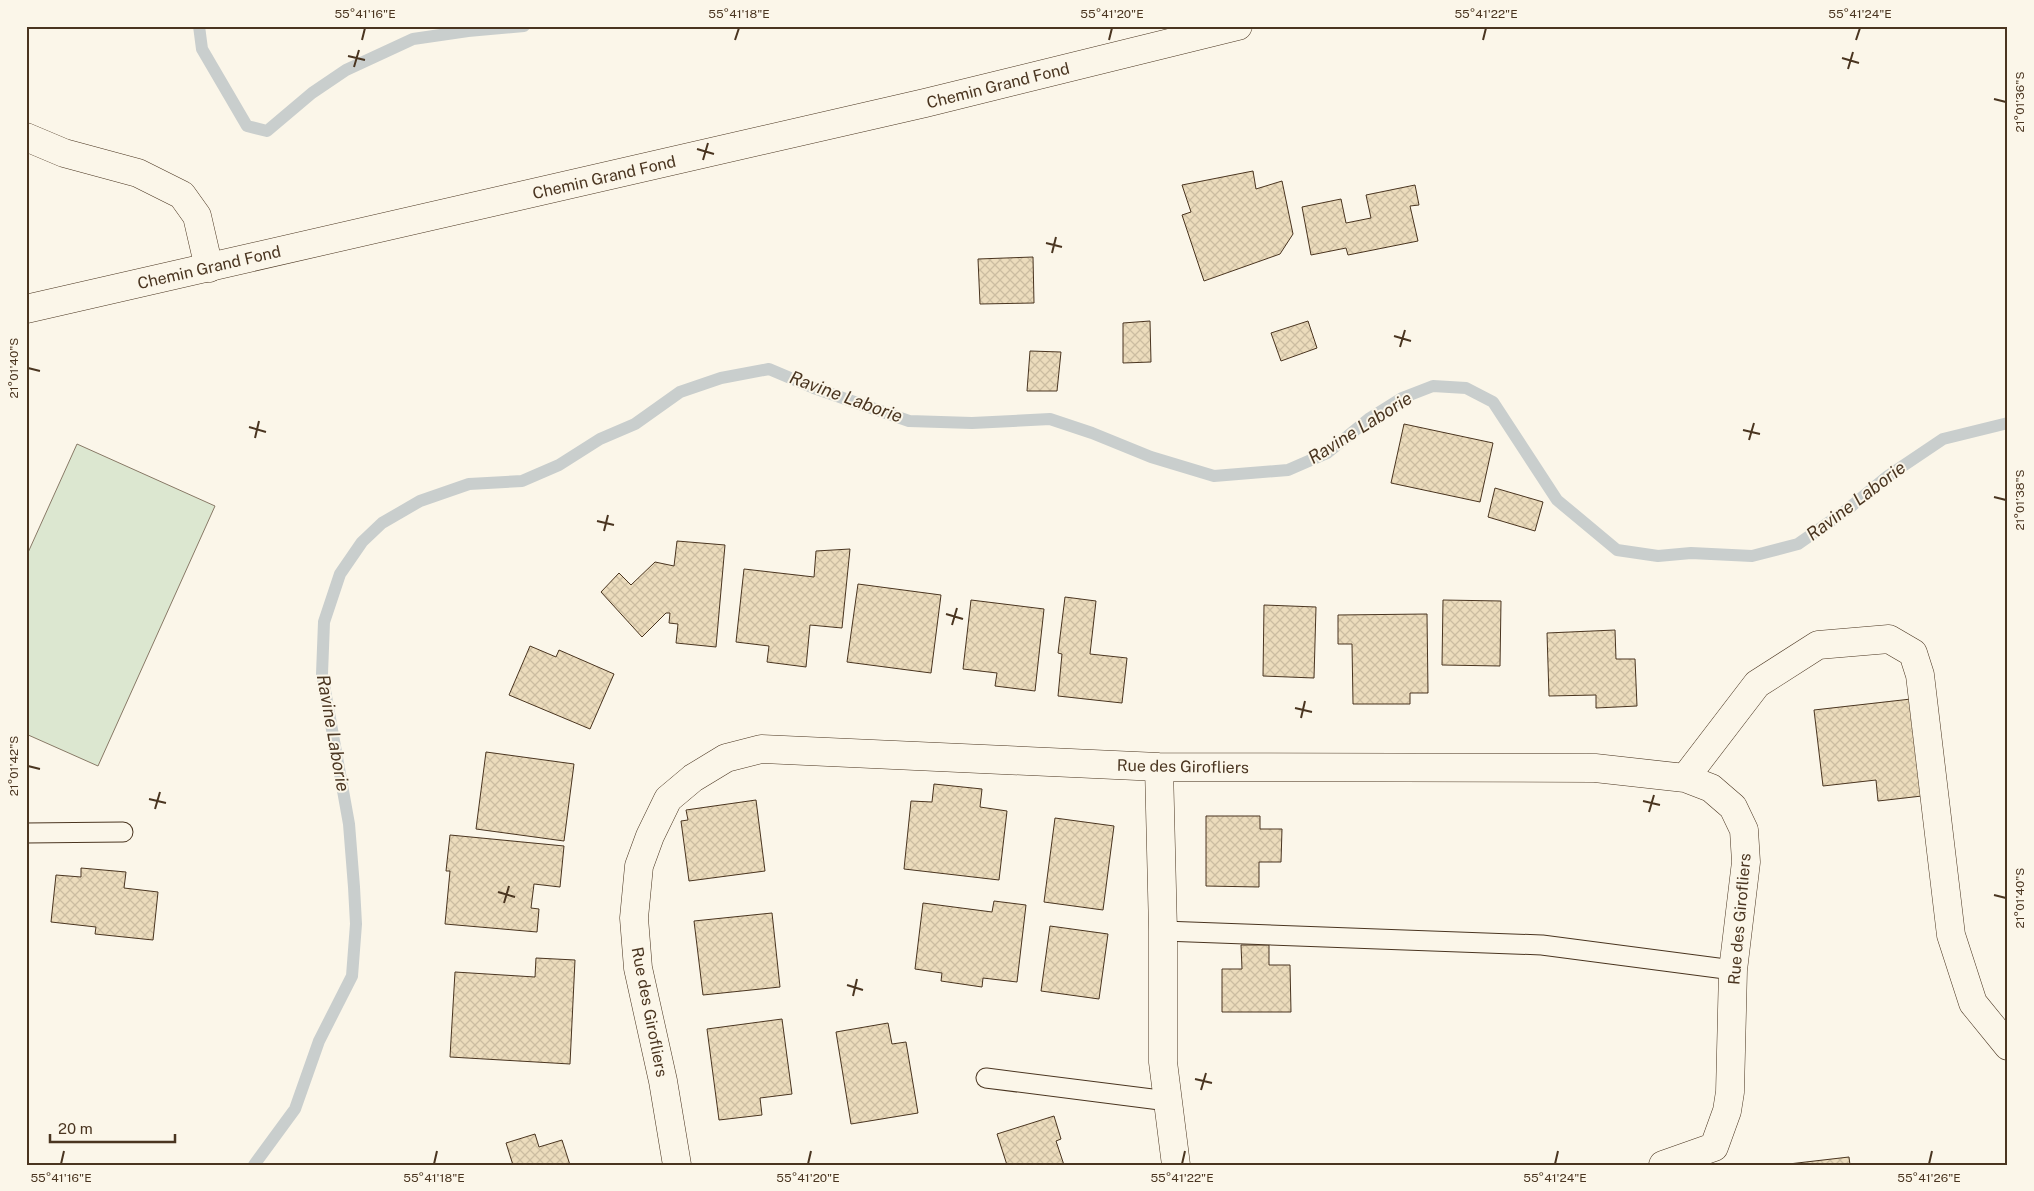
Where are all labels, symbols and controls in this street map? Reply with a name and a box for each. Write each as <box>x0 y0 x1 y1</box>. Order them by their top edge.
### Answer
text: 55°41'16"E <box>334 7 396 21</box>
text: 55°41'18"E <box>708 7 770 21</box>
text: 55°41'20"E <box>1080 7 1144 21</box>
text: 55°41'22"E <box>1454 7 1518 21</box>
text: 55°41'24"E <box>1828 7 1892 21</box>
street label: Chemin Grand Fond <box>925 59 1072 112</box>
text: 21°01'36"S <box>2013 72 2027 132</box>
street label: Chemin Grand Fond <box>531 152 678 203</box>
street label: Chemin Grand Fond <box>136 242 283 293</box>
text: 21°01'40"S <box>7 338 21 398</box>
water label: Ravine Laborie <box>787 366 906 427</box>
water label: Ravine Laborie <box>1304 387 1416 468</box>
water label: Ravine Laborie <box>1802 456 1910 545</box>
text: 21°01'38"S <box>2013 469 2027 531</box>
water label: Ravine Laborie <box>313 673 354 793</box>
text: 21°01'42"S <box>7 736 21 796</box>
street label: Rue des Girofliers <box>1117 756 1249 777</box>
street label: Rue des Girofliers <box>1724 852 1755 986</box>
text: 21°01'40"S <box>2013 868 2027 928</box>
street label: Rue des Girofliers <box>628 945 671 1079</box>
scale bar <box>50 1111 175 1143</box>
text: 20 m <box>58 1120 93 1137</box>
text: 55°41'16"E <box>30 1171 92 1185</box>
text: 55°41'18"E <box>403 1171 465 1185</box>
text: 55°41'20"E <box>776 1171 840 1185</box>
text: 55°41'22"E <box>1150 1171 1214 1185</box>
text: 55°41'24"E <box>1523 1171 1587 1185</box>
text: 55°41'26"E <box>1897 1171 1961 1185</box>

